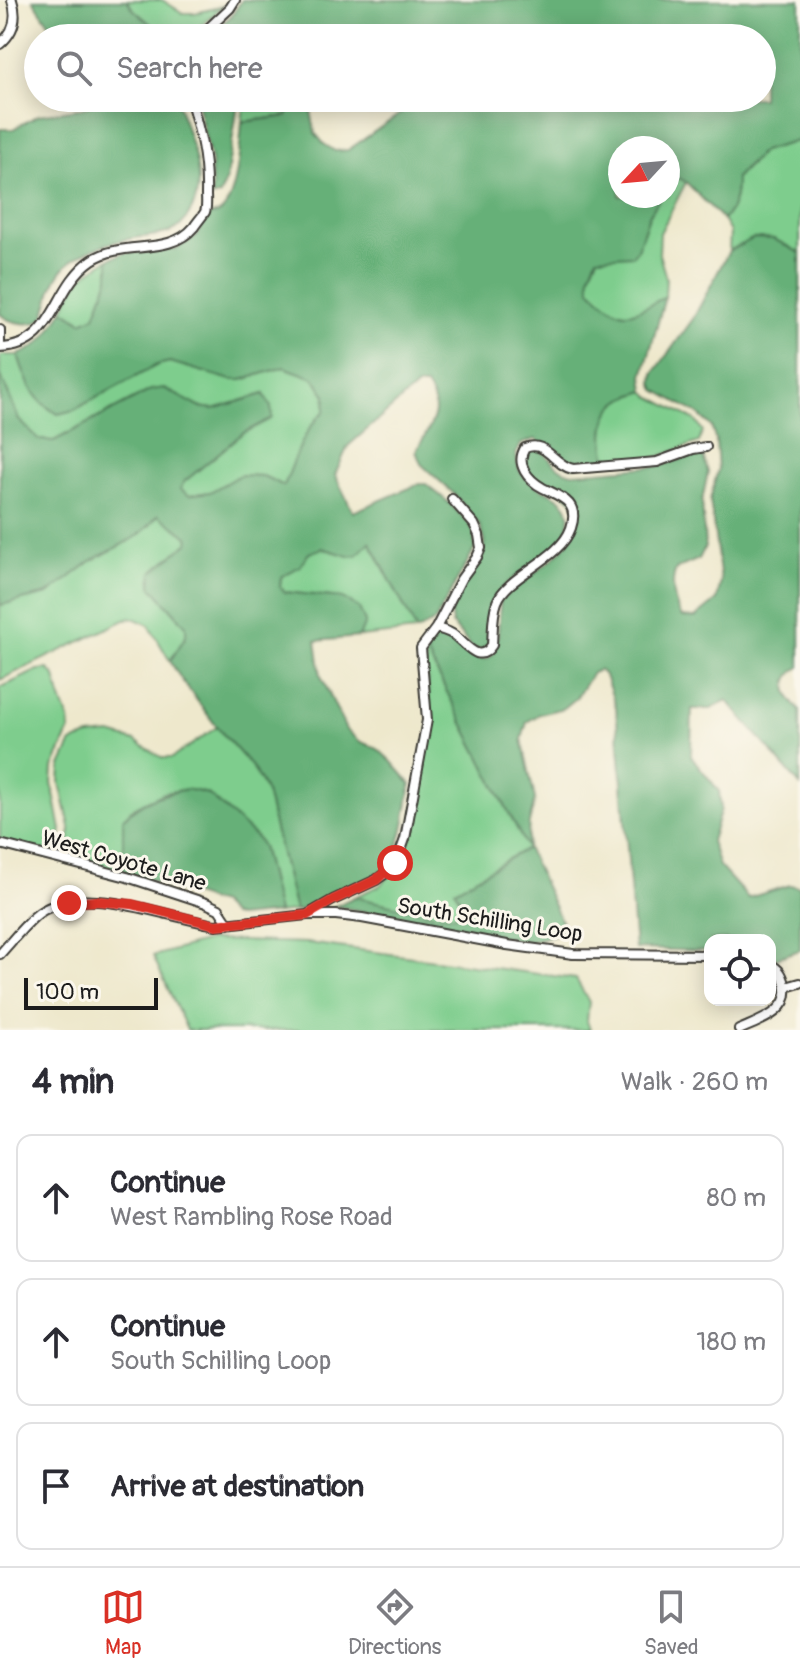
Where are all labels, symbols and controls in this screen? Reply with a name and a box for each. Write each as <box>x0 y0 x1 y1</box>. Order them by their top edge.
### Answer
search box <box>24 24 776 112</box>
icon: search <box>52 46 96 90</box>
text: Search here <box>116 50 263 87</box>
north arrow <box>608 136 680 208</box>
street label: West Coyote Lane <box>39 824 209 898</box>
route start <box>377 845 413 881</box>
route end <box>51 885 87 921</box>
street label: South Schilling Loop <box>395 892 585 948</box>
map controls <box>704 934 776 1006</box>
button: locate <box>704 934 776 1006</box>
scale bar <box>24 974 158 1010</box>
text: 100 m <box>36 978 99 1006</box>
text: 4 min <box>32 1061 114 1104</box>
text: Walk · 260 m <box>621 1066 768 1098</box>
text: Continue <box>110 1164 225 1201</box>
icon: ahead <box>34 1176 78 1220</box>
text: 80 m <box>706 1182 766 1214</box>
text: West Rambling Rose Road <box>110 1201 393 1233</box>
text: Continue <box>110 1308 225 1345</box>
icon: ahead <box>34 1320 78 1364</box>
text: 180 m <box>696 1326 766 1358</box>
text: South Schilling Loop <box>110 1345 331 1377</box>
icon: arrive <box>34 1464 78 1508</box>
text: Arrive at destination <box>110 1468 364 1505</box>
tab: Map <box>101 1585 145 1661</box>
tab: Directions <box>348 1585 441 1661</box>
tab: Saved <box>644 1585 699 1661</box>

